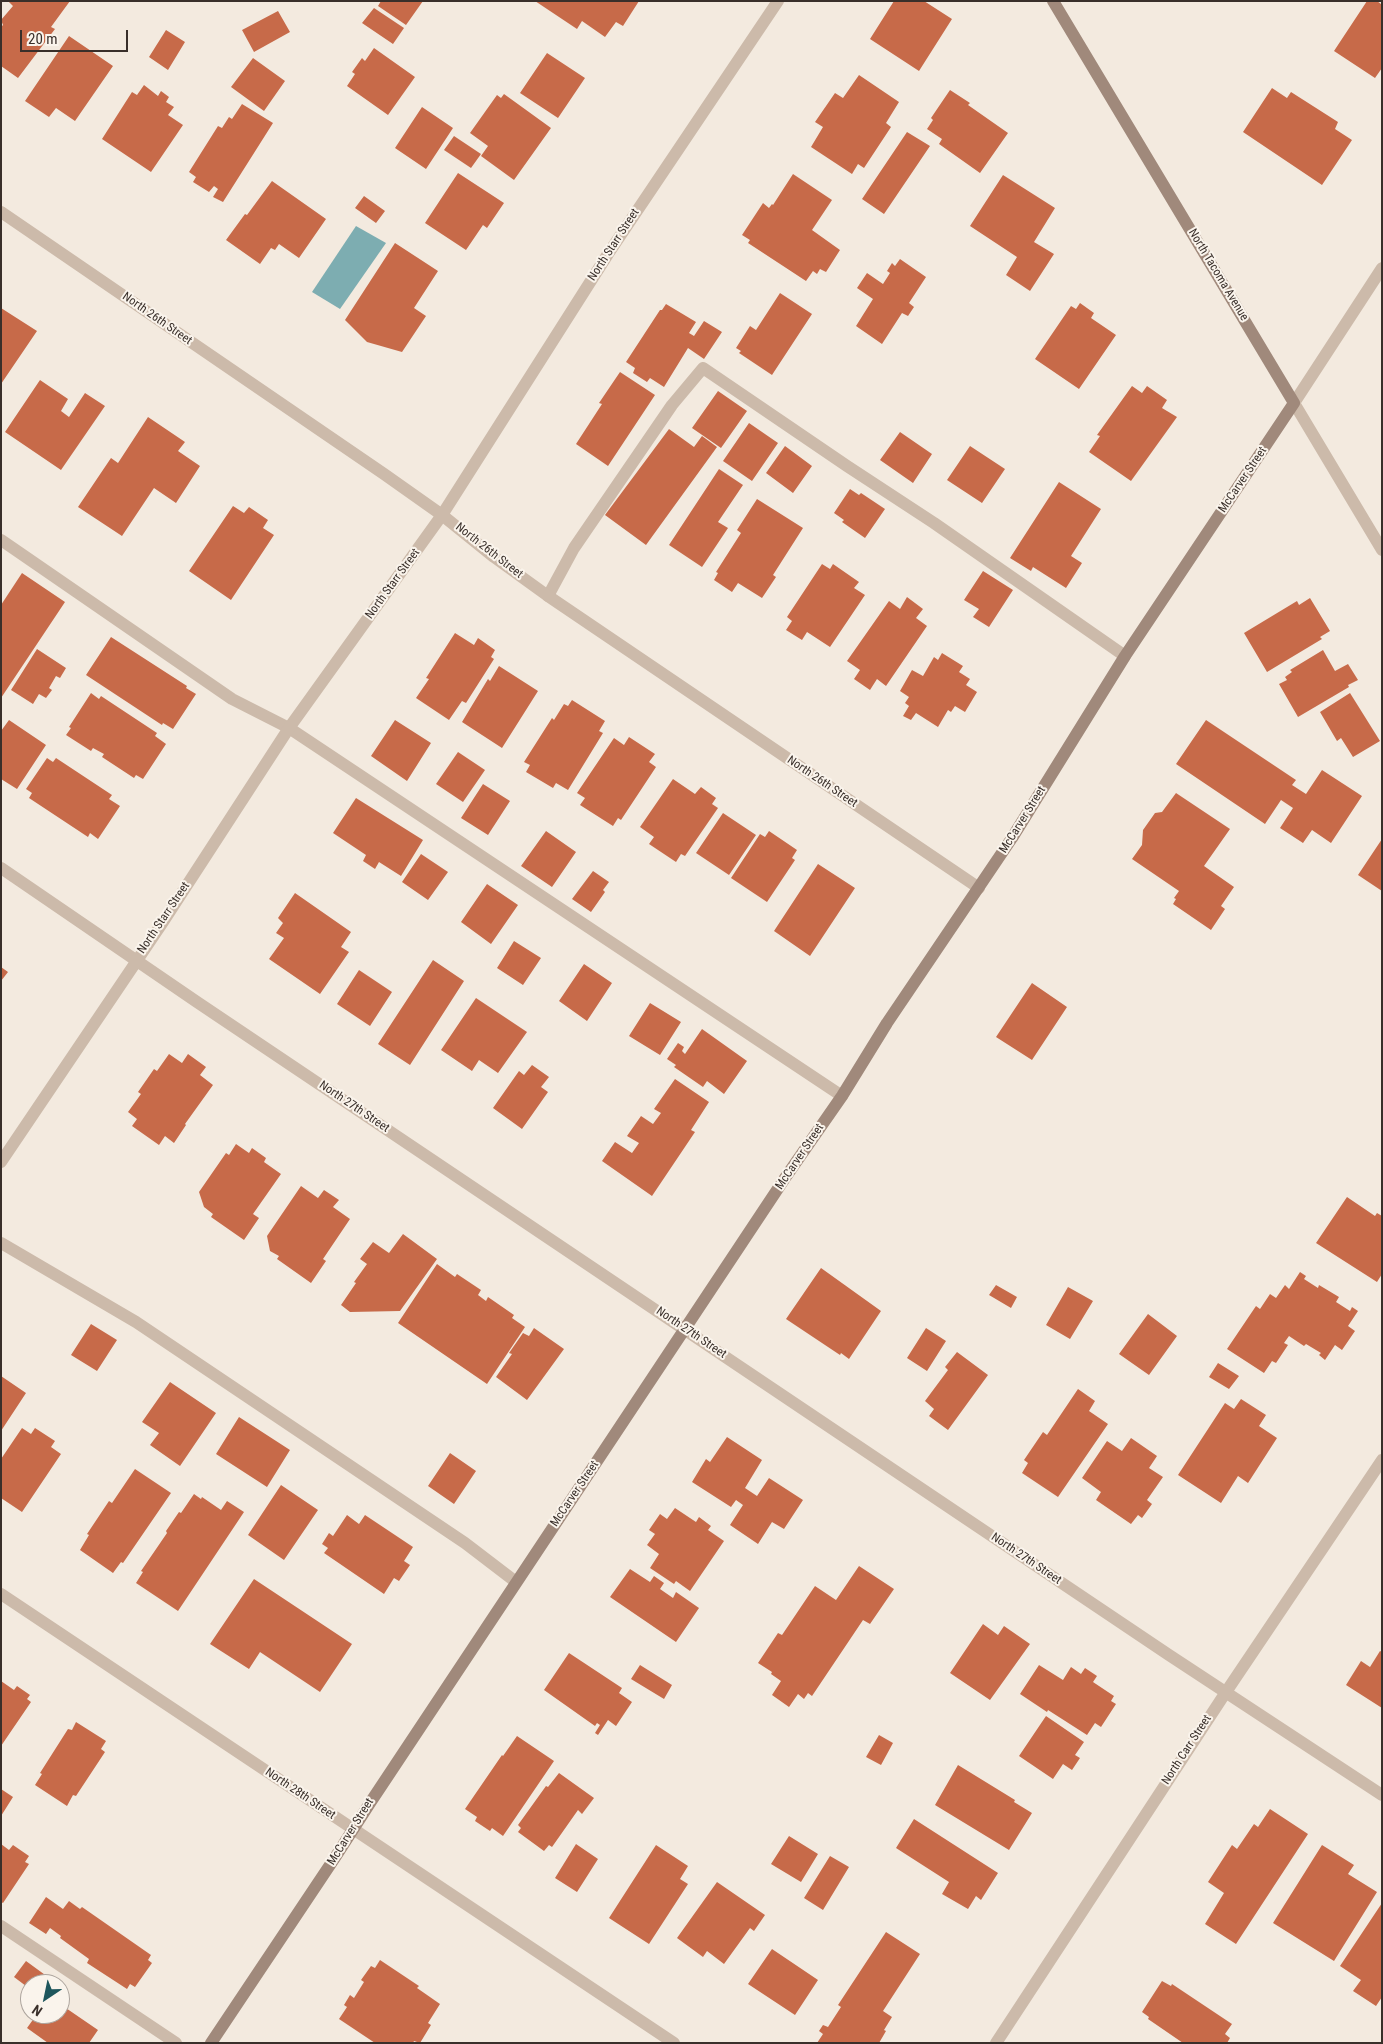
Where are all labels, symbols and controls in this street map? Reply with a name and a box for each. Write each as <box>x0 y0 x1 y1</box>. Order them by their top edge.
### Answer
scale bar <box>22 20 130 52</box>
text: 20 m <box>28 30 58 48</box>
street label: North Starr Street <box>585 206 643 284</box>
street label: North Tacoma Avenue <box>1185 227 1251 323</box>
street label: North 26th Street <box>119 290 195 348</box>
street label: McCarver Street <box>1216 444 1270 516</box>
street label: North 26th Street <box>452 520 526 582</box>
street label: North Starr Street <box>363 546 423 622</box>
street label: North 26th Street <box>784 753 860 811</box>
street label: McCarver Street <box>997 784 1049 856</box>
street label: North Starr Street <box>135 879 193 957</box>
street label: North 27th Street <box>316 1078 392 1136</box>
street label: McCarver Street <box>773 1121 827 1193</box>
street label: North 27th Street <box>653 1304 729 1362</box>
street label: McCarver Street <box>548 1458 602 1530</box>
street label: North 27th Street <box>988 1530 1064 1588</box>
street label: North Carr Street <box>1159 1712 1215 1788</box>
street label: North 28th Street <box>262 1765 338 1823</box>
street label: McCarver Street <box>325 1796 377 1868</box>
north arrow <box>20 1974 70 2024</box>
text: N <box>29 2002 45 2020</box>

